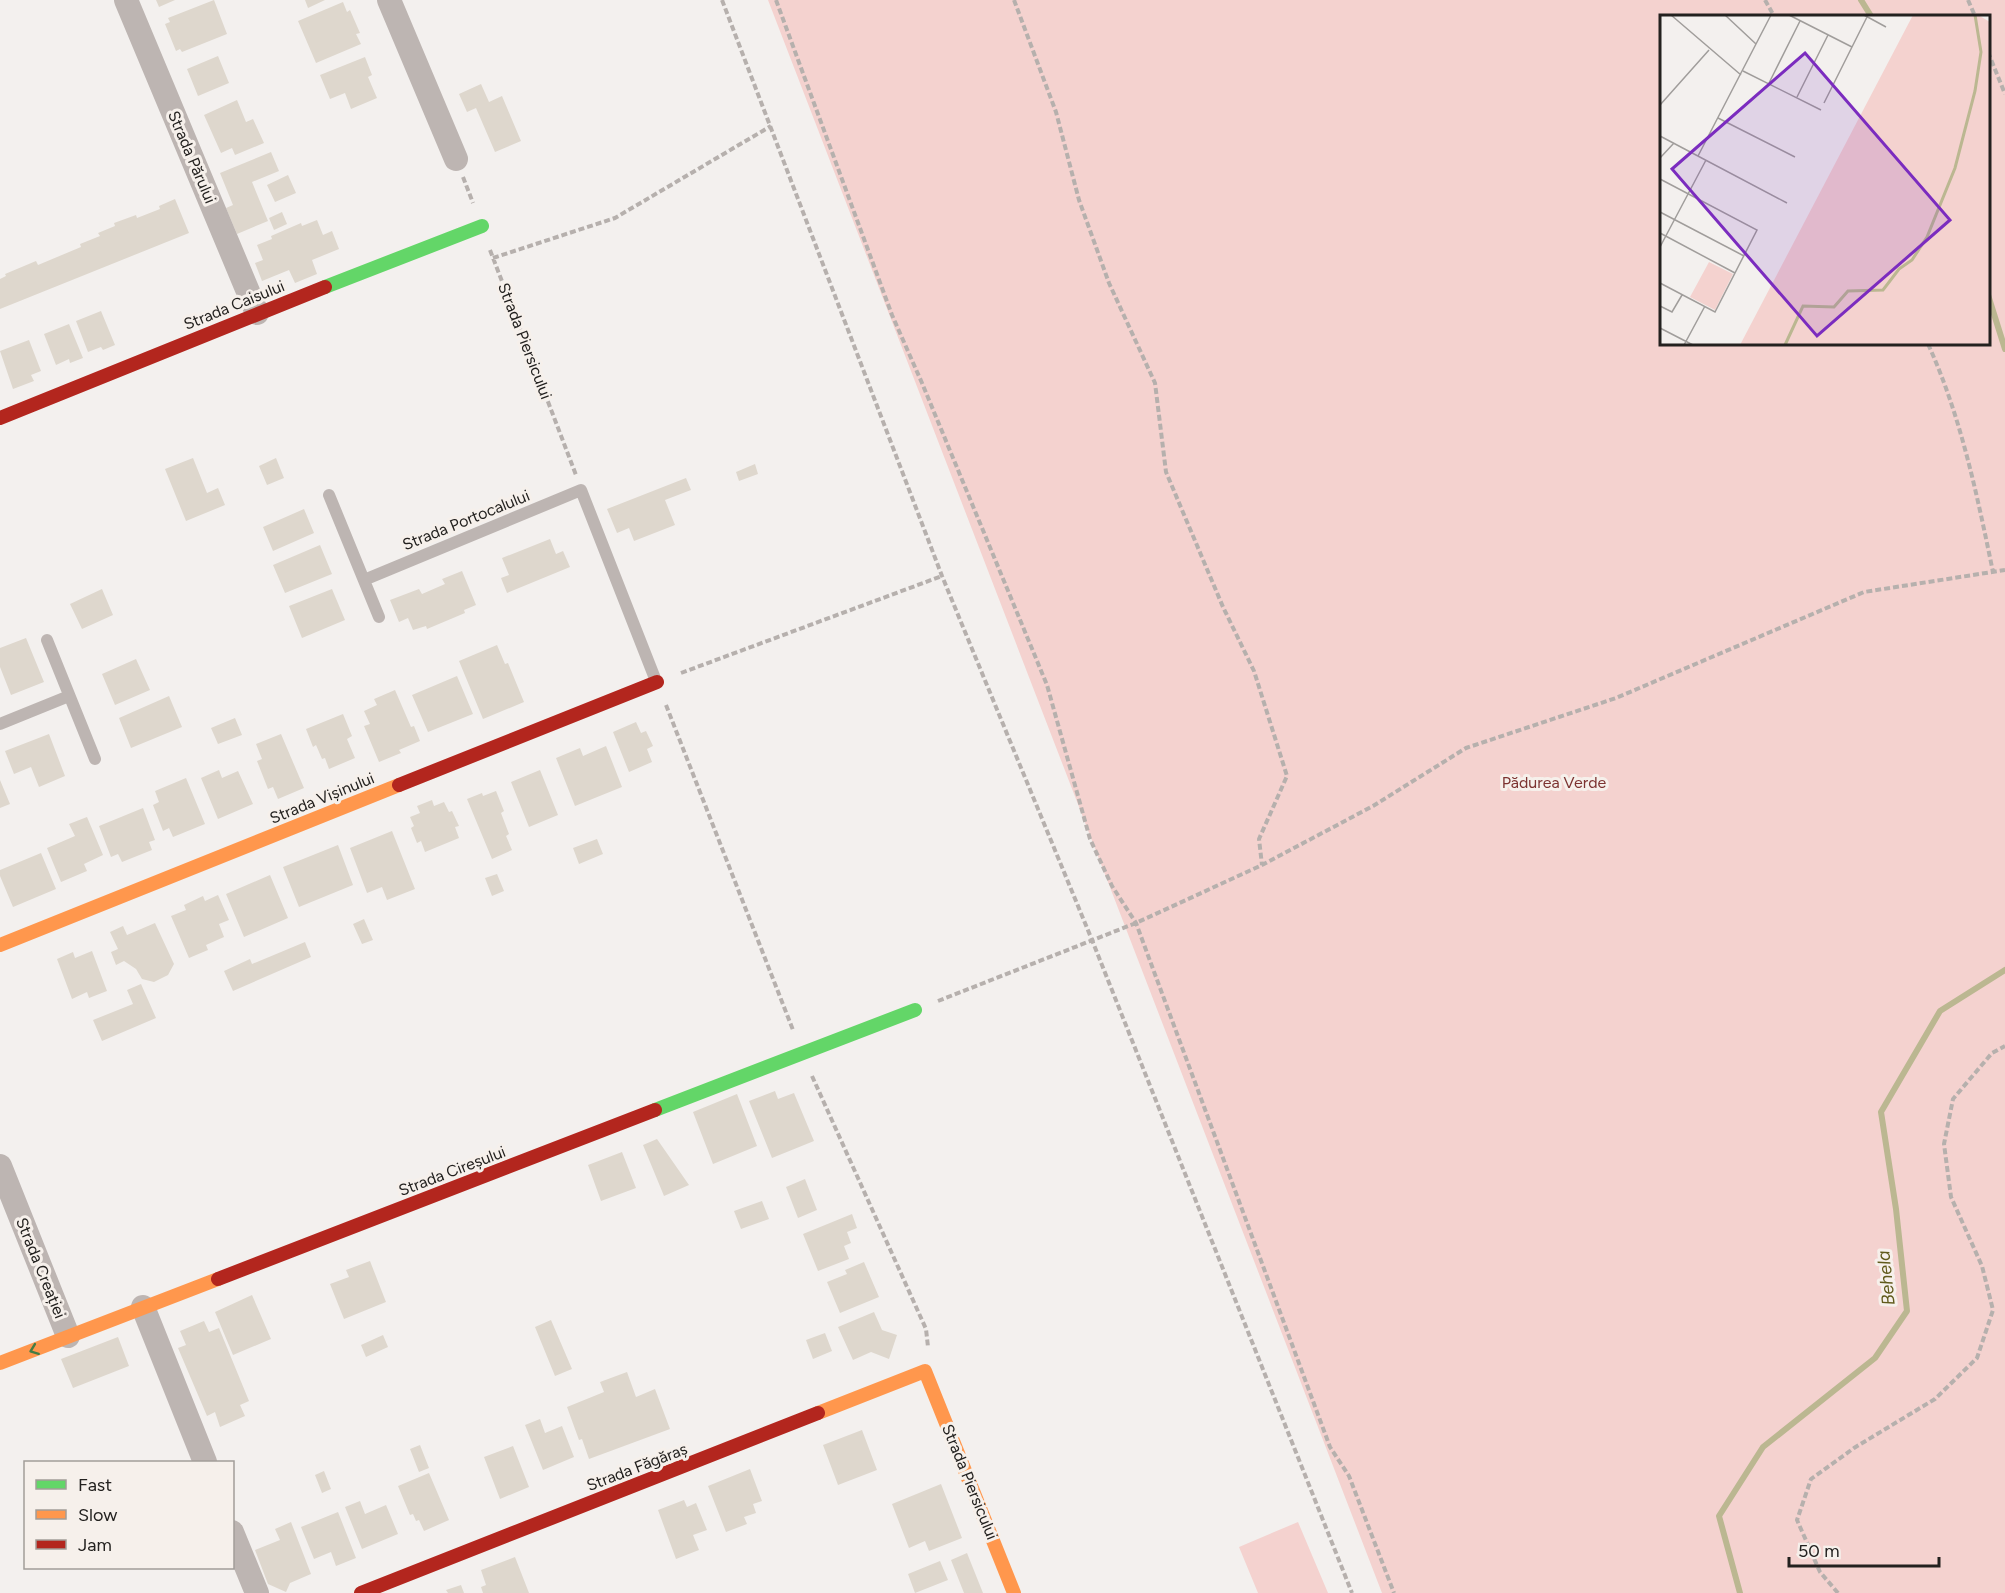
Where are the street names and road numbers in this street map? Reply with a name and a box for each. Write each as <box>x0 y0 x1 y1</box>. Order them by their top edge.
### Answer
street label: Strada Părului <box>164 108 220 206</box>
street label: Strada Caisului <box>181 276 287 334</box>
street label: Strada Piersicului <box>494 280 556 402</box>
street label: Strada Portocalului <box>400 486 532 554</box>
street label: Strada Vișinului <box>267 768 377 828</box>
street label: Strada Cireșului <box>396 1142 508 1200</box>
street label: Strada Creației <box>12 1215 70 1321</box>
street label: Strada Piersicului <box>938 1421 1002 1543</box>
street label: Strada Făgăraș <box>584 1439 690 1495</box>

